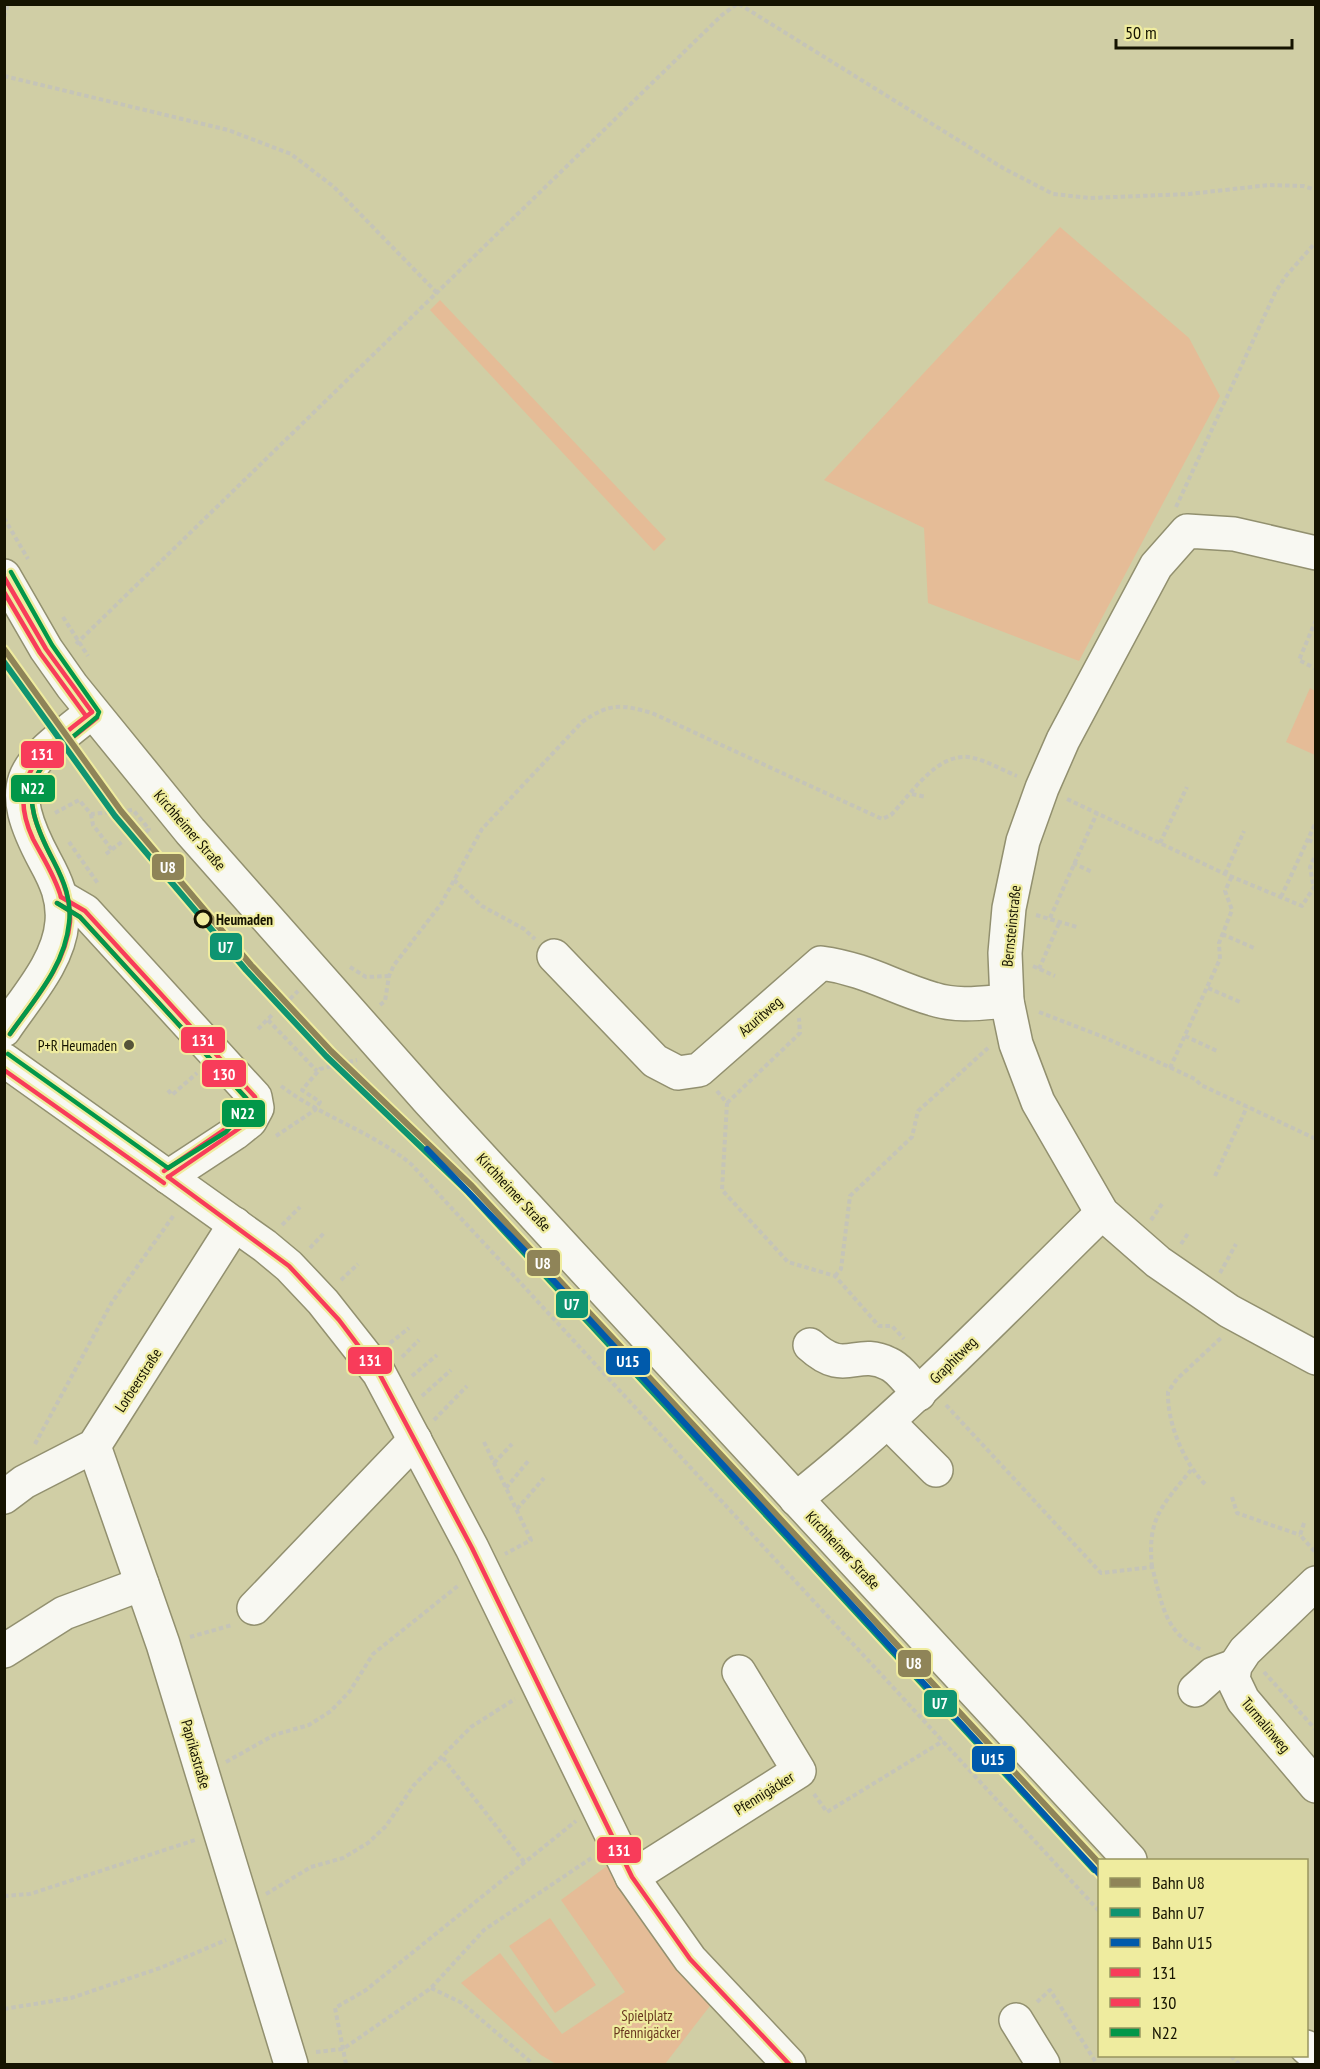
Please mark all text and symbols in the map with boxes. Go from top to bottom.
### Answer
scale bar [1116,12,1292,50]
text: 50 m [1125,21,1157,44]
line badge: 131 [20,740,65,769]
text: 131 [31,744,53,764]
line badge: N22 [10,774,56,803]
text: N22 [21,778,45,798]
street label: Kirchheimer Straße [150,786,230,874]
line badge: U8 [151,853,185,881]
text: U8 [160,857,176,877]
street label: Bernsteinstraße [997,884,1025,968]
marker: Heumaden [194,910,212,928]
place label: Heumaden [216,910,273,929]
line badge: U7 [209,932,243,961]
text: U7 [218,937,234,957]
street label: Azuritweg [734,992,786,1040]
line badge: 131 [180,1026,226,1054]
text: 131 [192,1030,214,1050]
place label: P+R Heumaden [38,1036,117,1055]
marker: P+R Heumaden [122,1038,136,1052]
line badge: 130 [201,1059,247,1088]
text: 130 [213,1064,236,1084]
line badge: N22 [221,1099,266,1128]
text: N22 [231,1103,255,1123]
street label: Kirchheimer Straße [473,1149,555,1235]
line badge: U8 [526,1249,561,1277]
text: U8 [535,1253,551,1273]
line badge: U7 [555,1290,589,1319]
text: U7 [564,1294,580,1314]
street label: Graphitweg [925,1332,981,1388]
street label: Lorbeerstraße [110,1345,166,1415]
line badge: 131 [347,1346,393,1375]
line badge: U15 [605,1347,651,1376]
text: 131 [359,1350,381,1370]
text: U15 [616,1351,640,1371]
street label: Kirchheimer Straße [802,1507,884,1593]
line badge: U8 [897,1649,932,1678]
text: U8 [906,1653,922,1673]
line badge: U7 [923,1689,958,1718]
text: U7 [932,1693,948,1713]
street label: Turmalinweg [1237,1693,1295,1757]
street label: Paprikastraße [177,1717,215,1791]
line badge: U15 [971,1745,1016,1773]
text: U15 [981,1749,1005,1769]
street label: Pfennigäcker [731,1767,798,1819]
line badge: 131 [596,1836,642,1864]
text: 131 [608,1840,630,1860]
legend [1098,1859,1308,2057]
text: Bahn U8 [1152,1871,1205,1894]
text: Bahn U7 [1152,1901,1205,1924]
text: Bahn U15 [1152,1931,1213,1954]
text: 131 [1152,1961,1176,1984]
text: 130 [1152,1991,1176,2014]
park label: Spielplatz Pfennigäcker [614,2006,681,2042]
text: N22 [1152,2021,1178,2044]

